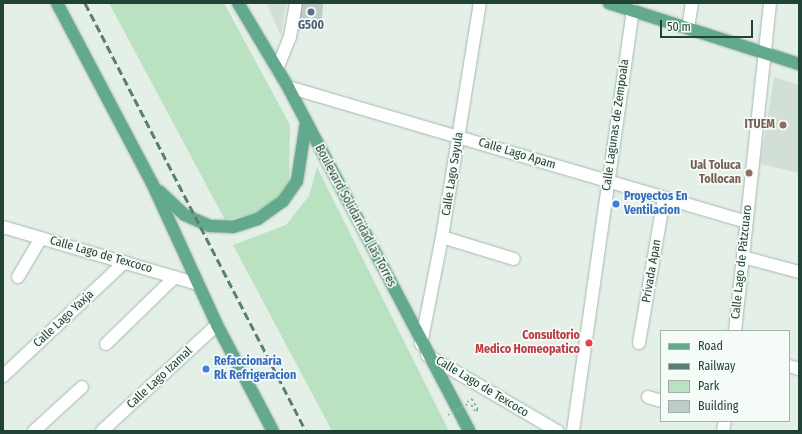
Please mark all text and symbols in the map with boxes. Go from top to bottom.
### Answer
marker: G500 [306,7,316,17]
scale bar [662,12,755,38]
place label: G500 [298,19,324,33]
text: 50 m [667,20,691,34]
street label: Calle Lagunas de Zempoala [600,58,632,192]
place label: ITUEM [745,118,775,132]
marker: ITUEM [778,120,788,130]
street label: Calle Lago Sayula [439,131,467,217]
street label: Calle Lago Apam [477,135,557,173]
street label: Boulevard Solidaridad las Torres [311,142,399,290]
place label: Ual Toluca Tollocan [690,159,741,187]
marker: Ual Toluca Tollocan [744,168,754,178]
place label: Proyectos En Ventilacion [624,190,688,218]
marker: Proyectos En Ventilacion [611,199,621,209]
street label: Calle Lago de Pátzcuaro [729,204,755,320]
street label: Calle Lago de Texcoco [48,233,154,277]
street label: Privada Apan [639,238,665,304]
street label: Calle Lago Yaxja [31,287,97,351]
place label: Consultorio Medico Homeopatico [475,329,580,357]
legend [660,330,790,422]
marker: Consultorio Medico Homeopatico [583,337,595,349]
text: Road [698,339,723,353]
street label: Calle Lago Izamal [124,344,196,412]
street label: Calle Lago de Texcoco [433,354,531,420]
place label: Refaccionaria Rk Refrigeracion [214,355,296,383]
text: Railway [698,359,735,373]
marker: Refaccionaria Rk Refrigeracion [201,364,211,374]
text: Park [698,379,719,393]
text: Building [698,399,738,413]

